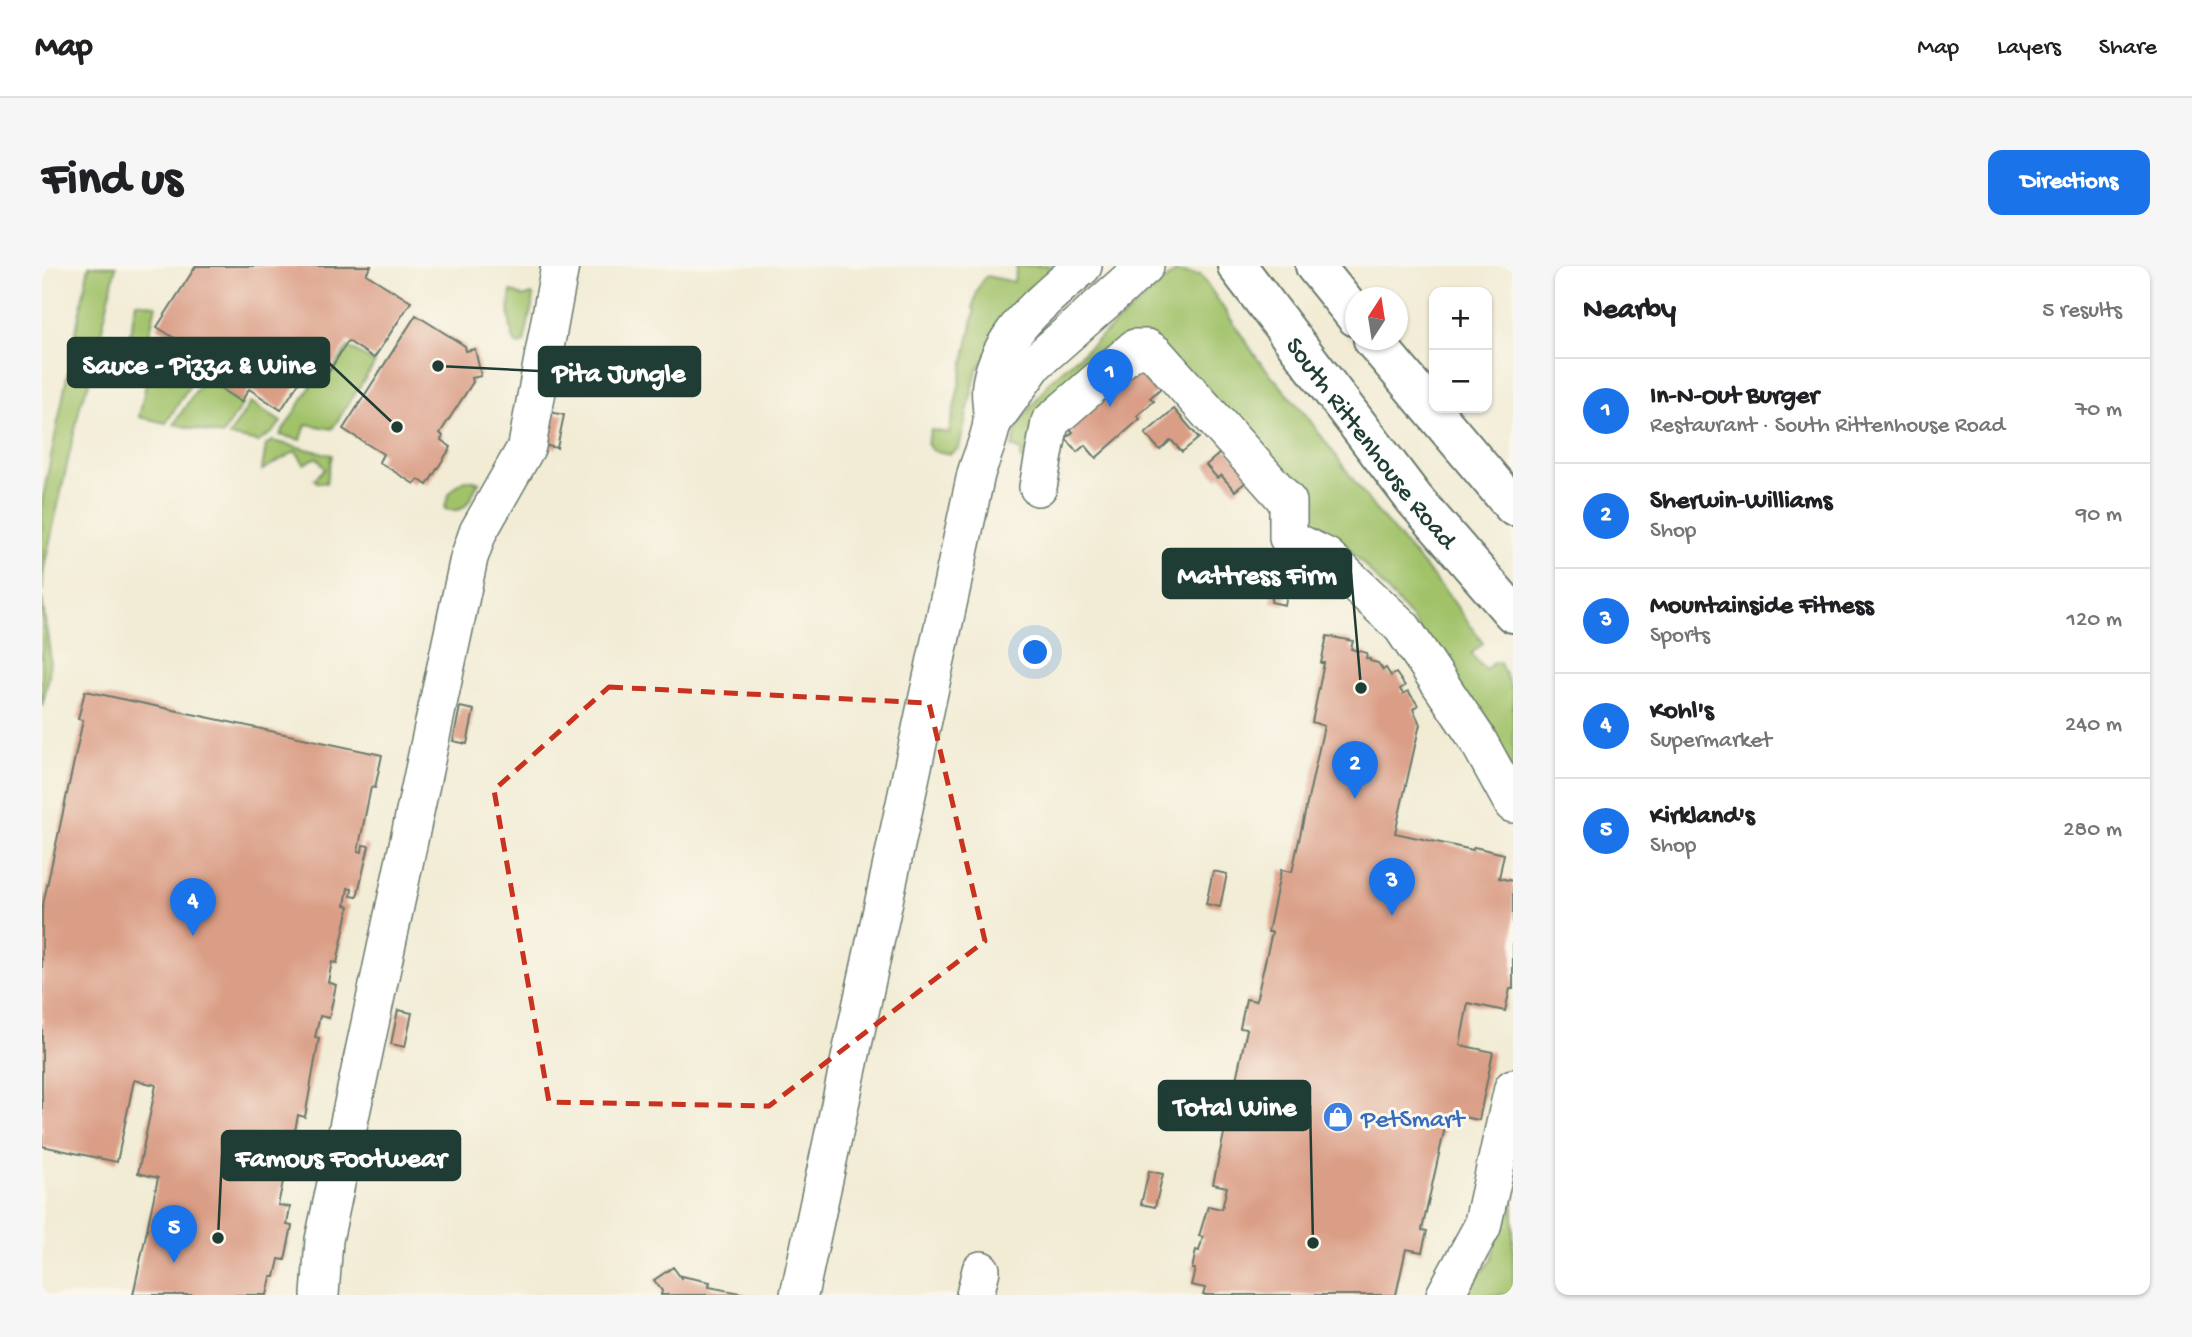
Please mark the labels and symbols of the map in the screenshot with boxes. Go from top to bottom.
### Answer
north arrow [1345,287,1408,350]
street label: South Rittenhouse Road [1277,332,1463,558]
callout: Sauce - Pizza & Wine [68,338,329,387]
callout: Pita Jungle [539,347,700,396]
pin: 1 [1087,349,1133,407]
text: Sauce - Pizza & Wine [82,351,317,384]
text: Pita Jungle [551,359,687,392]
callout: Mattress Firm [1163,549,1351,598]
text: Mattress Firm [1177,561,1337,594]
your location [1018,635,1052,669]
pin: 2 [1332,741,1378,799]
pin: 3 [1369,858,1415,916]
pin: 4 [170,878,216,936]
callout: Total Wine [1159,1081,1310,1130]
text: Total Wine [1172,1093,1298,1126]
shop icon: PetSmart [1321,1100,1355,1134]
place label: PetSmart [1360,1106,1467,1137]
callout: Famous Footwear [222,1131,460,1180]
text: Famous Footwear [235,1144,449,1177]
pin: 5 [151,1205,197,1263]

